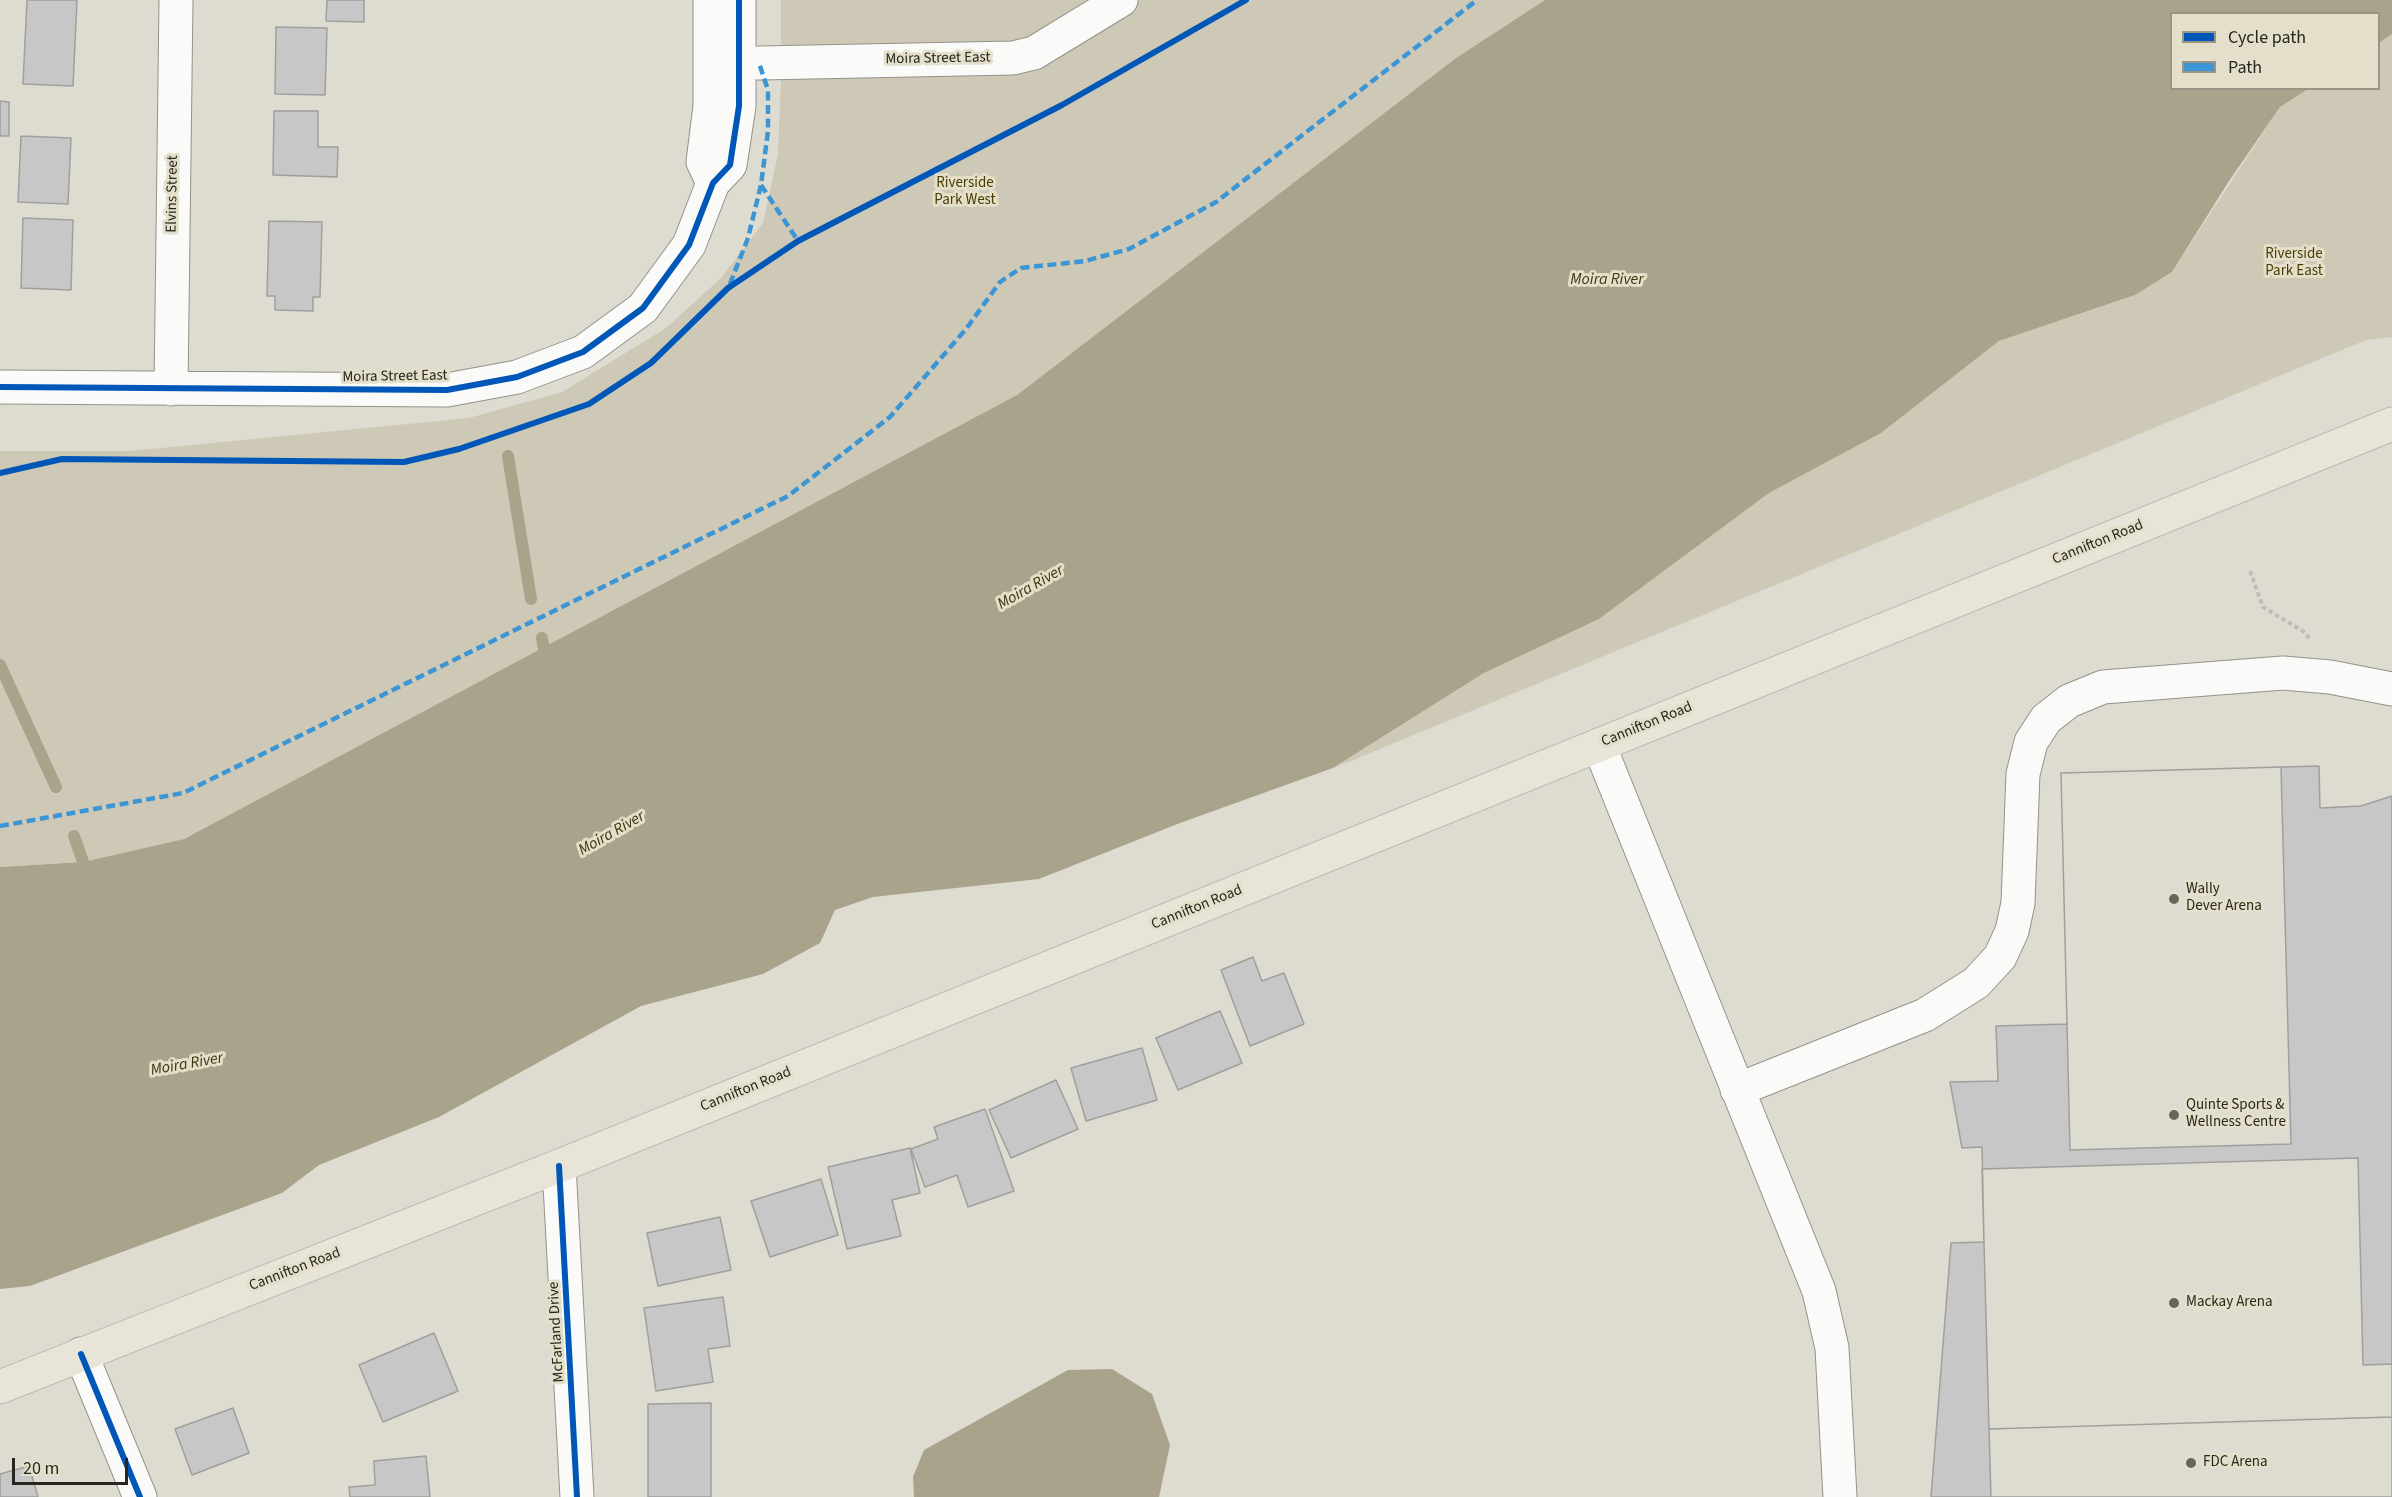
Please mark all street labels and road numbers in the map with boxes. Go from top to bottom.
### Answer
street label: Moira Street East [885,49,991,69]
street label: Elvins Street [163,155,183,233]
street label: Moira Street East [342,367,448,387]
street label: Cannifton Road [2050,517,2146,569]
street label: Cannifton Road [1599,699,1695,751]
street label: Cannifton Road [1149,882,1245,934]
street label: Cannifton Road [698,1064,794,1116]
street label: Cannifton Road [247,1244,343,1296]
street label: McFarland Drive [545,1281,569,1383]

